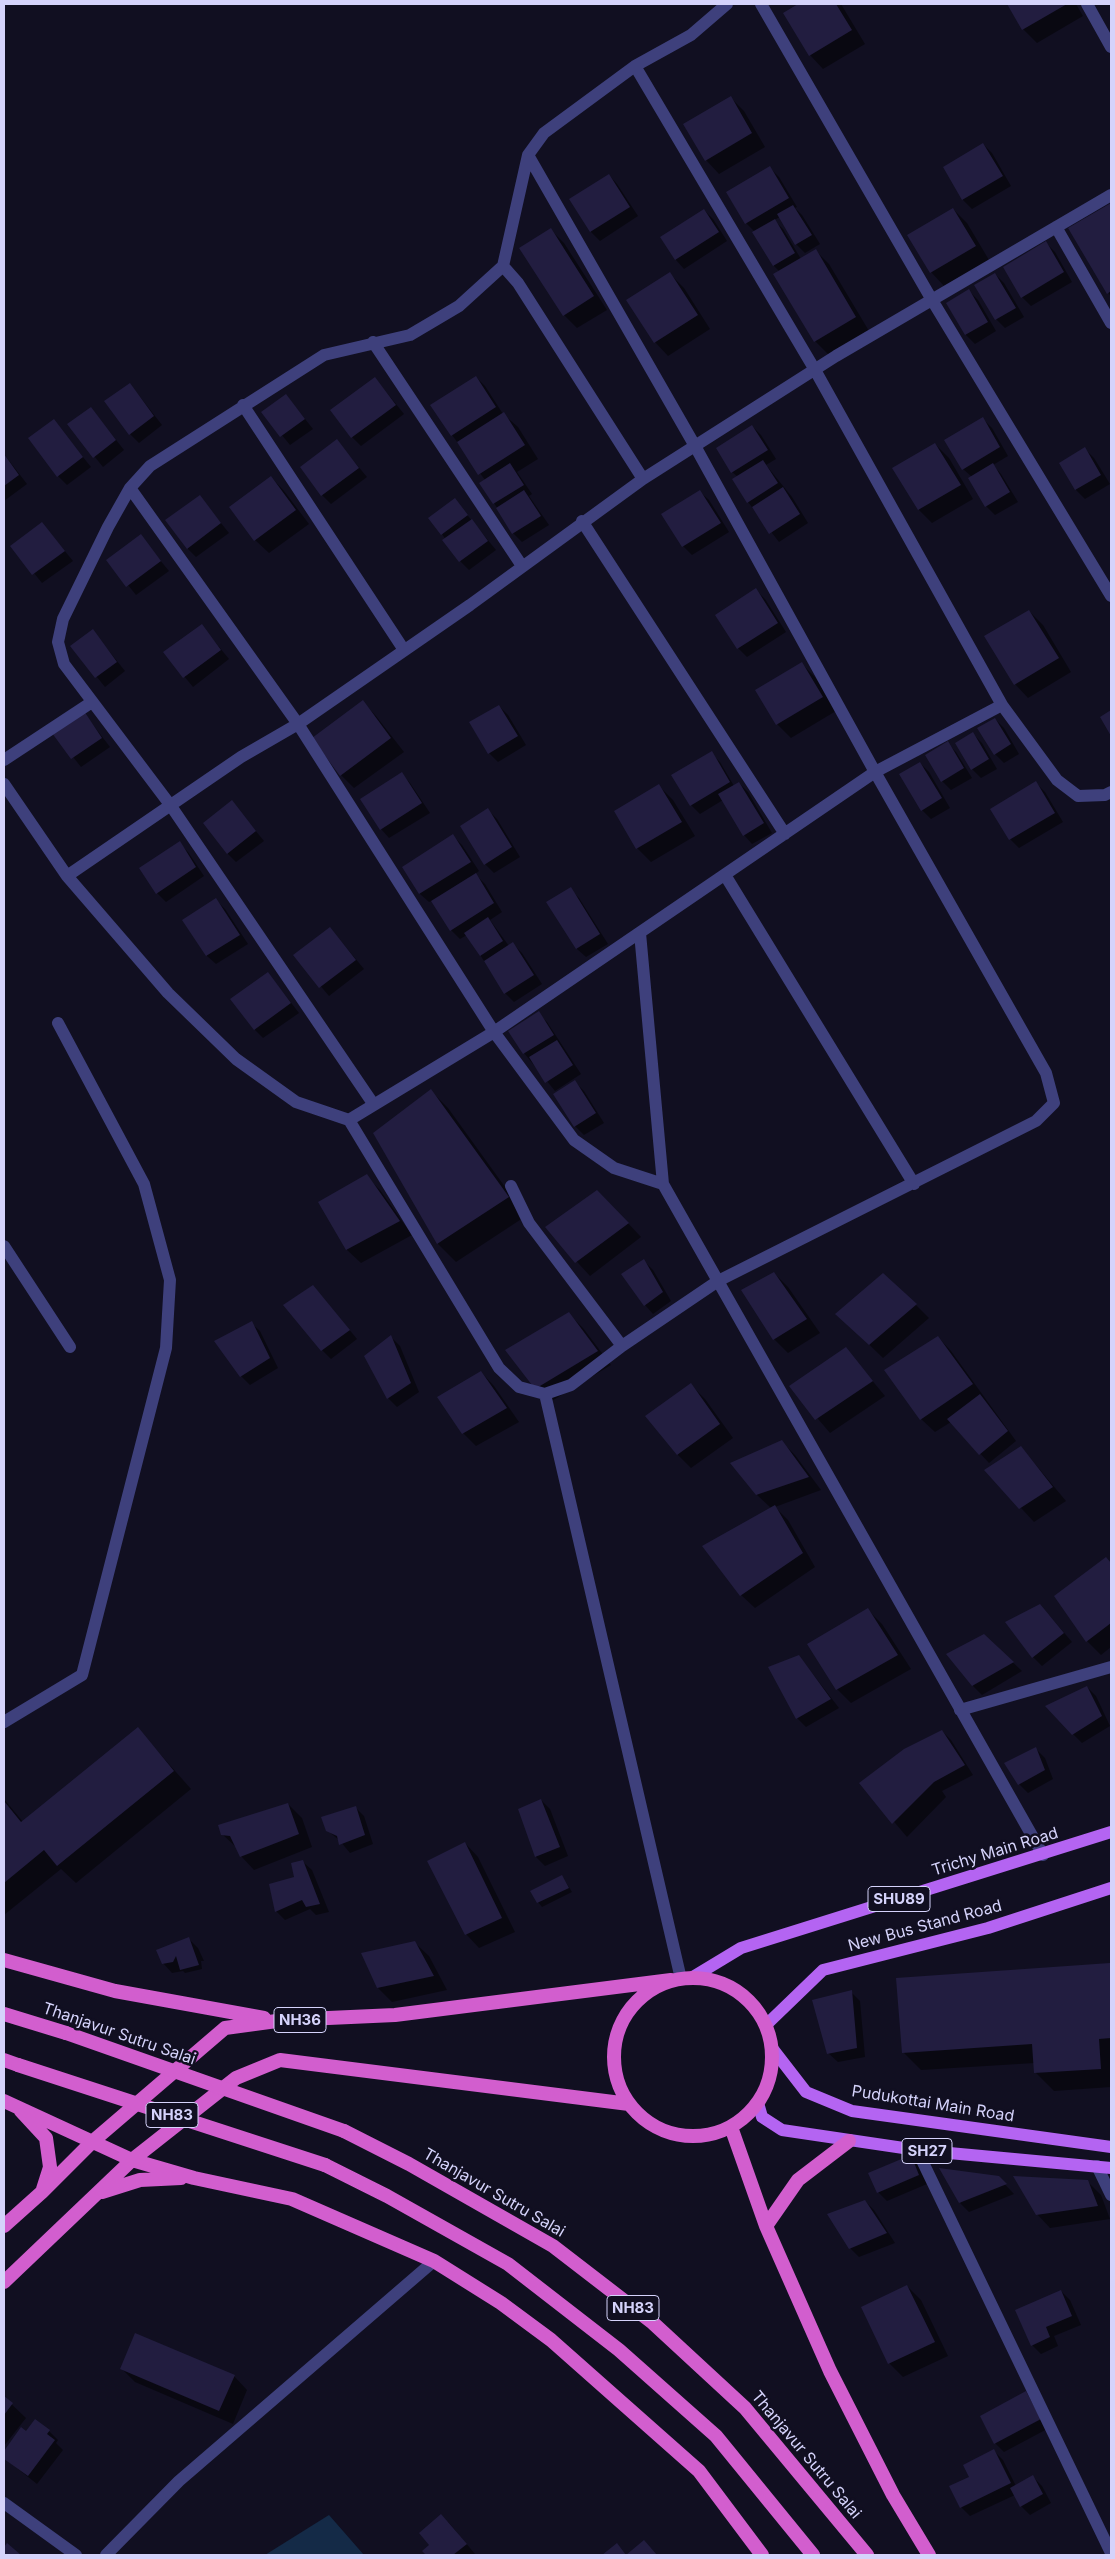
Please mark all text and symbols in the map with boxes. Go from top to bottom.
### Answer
street label: Trichy Main Road [929,1824,1061,1880]
road number: SHU89 [868,1886,930,1912]
street label: New Bus Stand Road [846,1896,1004,1956]
street label: Thanjavur Sutru Salai [40,1999,198,2069]
road number: NH36 [274,2008,326,2032]
street label: Pudukottai Main Road [850,2082,1016,2126]
road number: NH83 [146,2102,198,2128]
road number: SH27 [902,2138,952,2164]
street label: Thanjavur Sutru Salai [420,2144,568,2242]
road number: NH83 [607,2296,659,2320]
street label: Thanjavur Sutru Salai [747,2387,865,2523]

